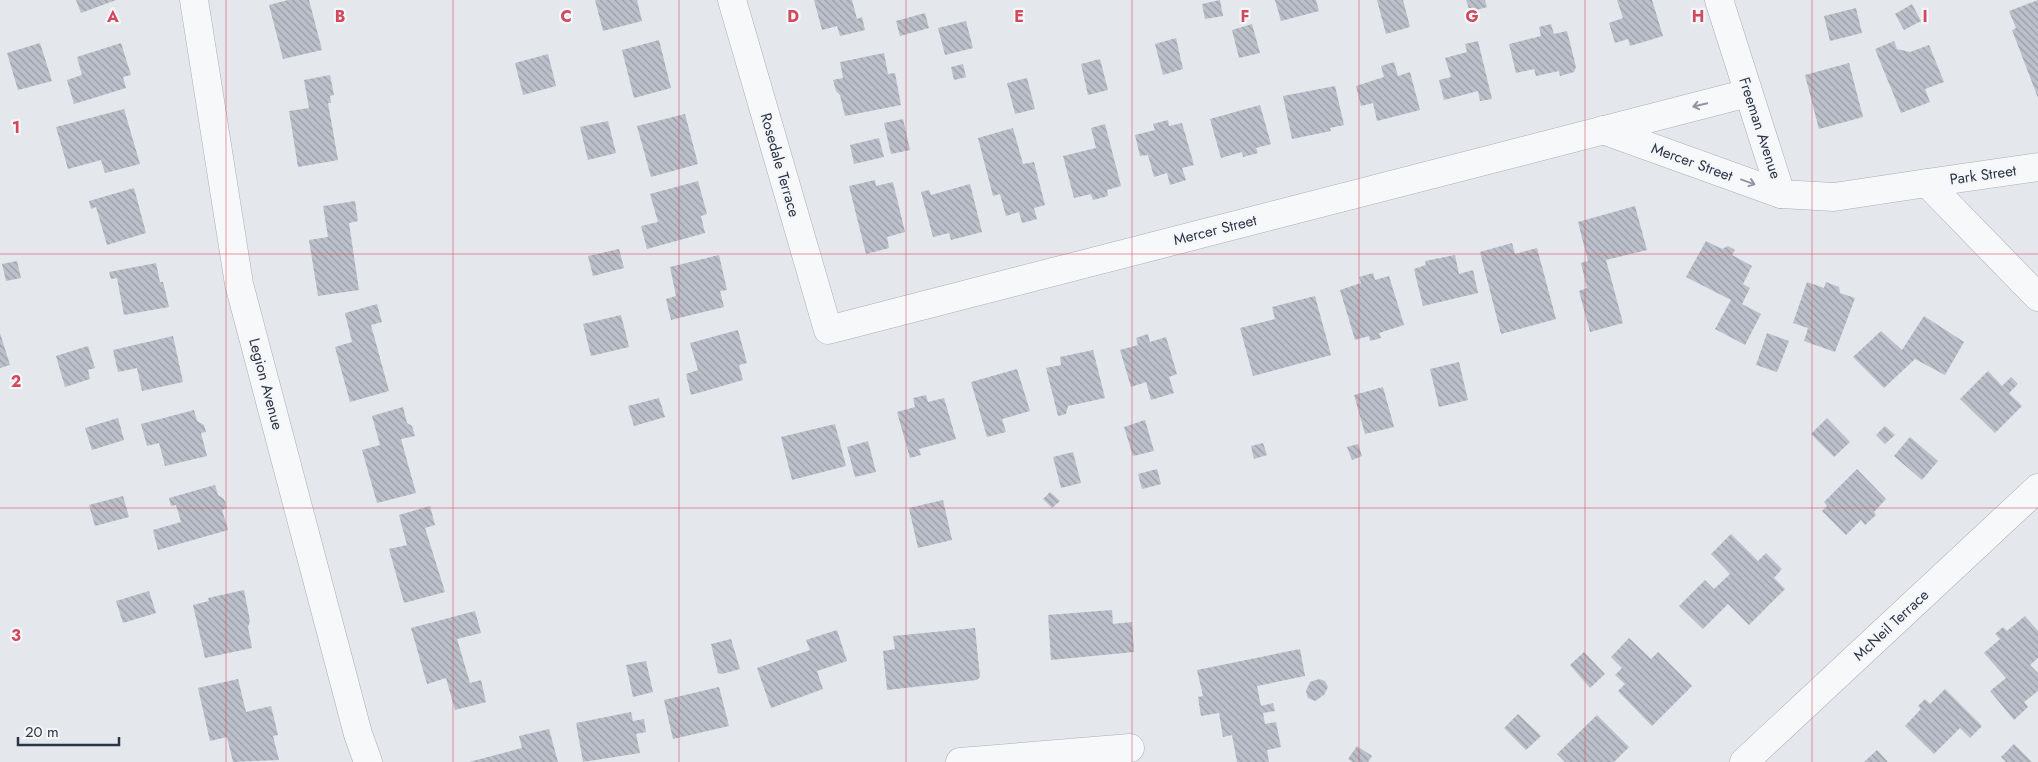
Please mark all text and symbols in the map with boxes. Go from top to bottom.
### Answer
text: A [106,5,119,28]
text: B [335,5,345,28]
text: C [560,5,572,28]
text: D [787,5,799,28]
text: E [1014,5,1024,28]
text: F [1241,5,1249,28]
text: G [1465,5,1479,28]
text: H [1692,5,1704,28]
text: I [1922,5,1928,28]
street label: Freeman Avenue [1733,74,1787,182]
one-way arrow [1693,101,1709,110]
street label: Rosedale Terrace [755,110,805,220]
text: 1 [12,116,20,139]
street label: Mercer Street [1648,137,1736,187]
street label: Park Street [1948,159,2018,191]
one-way arrow [1740,178,1755,187]
street label: Mercer Street [1171,209,1259,251]
street label: Legion Avenue [243,336,289,433]
text: 2 [11,370,21,393]
street label: McNeil Terrace [1848,584,1934,666]
text: 3 [11,624,21,647]
scale bar [18,714,119,746]
text: 20 m [25,721,59,743]

